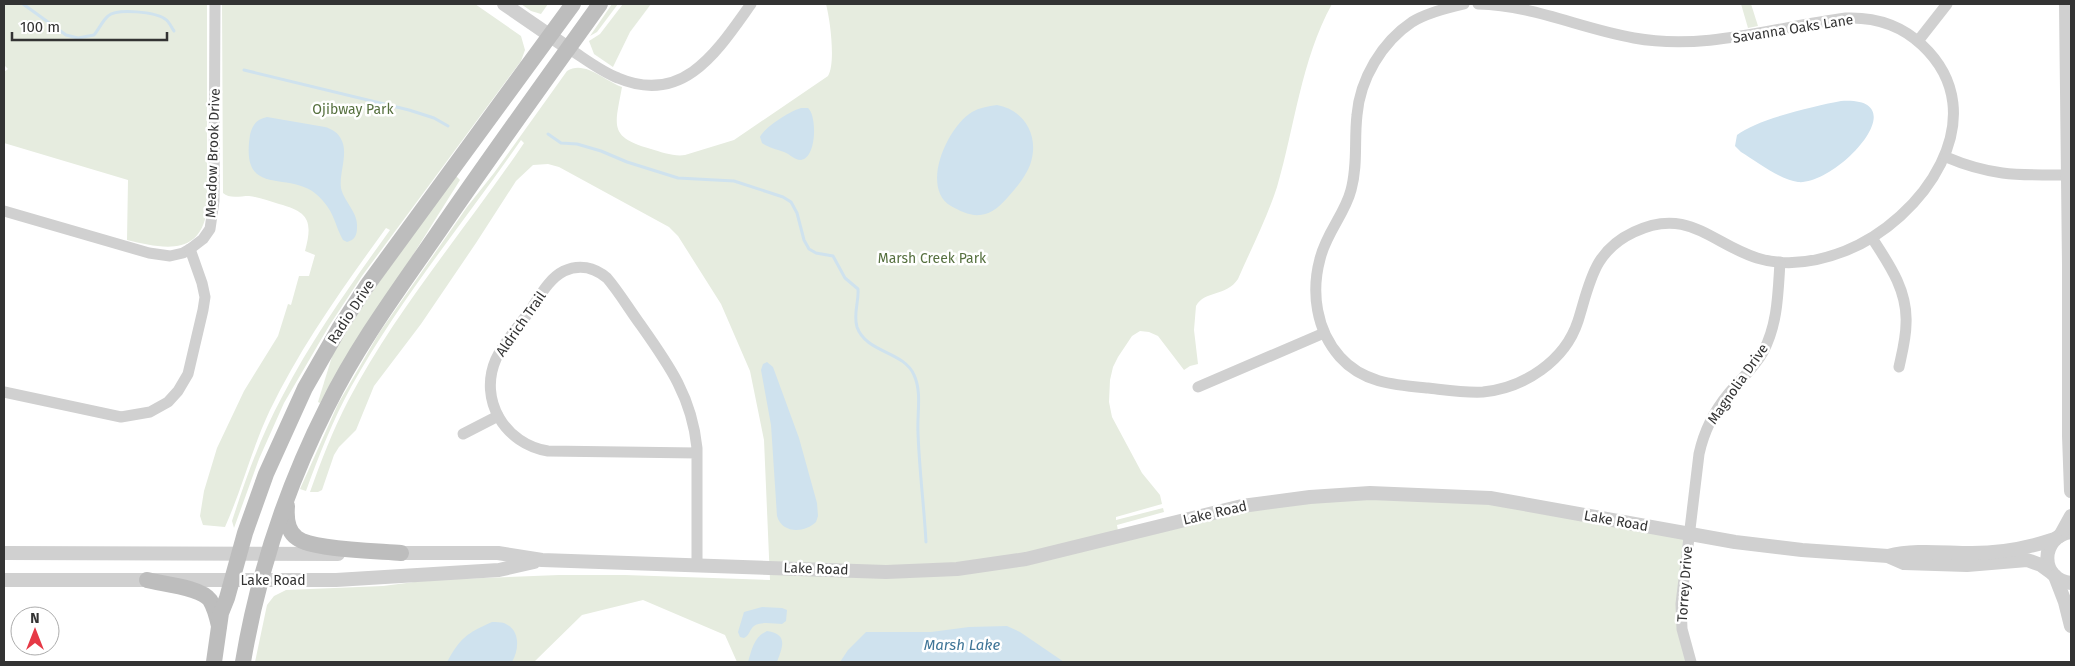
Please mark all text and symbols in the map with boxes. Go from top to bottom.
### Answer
scale bar [12,10,168,42]
street label: Savanna Oaks Lane [1731,11,1855,47]
text: 100 m [20,18,60,36]
street label: Meadow Brook Drive [202,88,224,218]
park label: Ojibway Park [312,101,394,118]
park label: Marsh Creek Park [878,250,987,267]
street label: Radio Drive [324,277,378,347]
street label: Aldrich Trail [492,288,550,360]
street label: Magnolia Drive [1704,341,1772,427]
street label: Lake Road [1181,497,1249,529]
street label: Lake Road [1582,507,1650,535]
street label: Torrey Drive [1674,545,1696,623]
street label: Lake Road [783,559,849,579]
street label: Lake Road [240,572,306,589]
north arrow [10,606,60,656]
text: N [30,610,40,627]
water label: Marsh Lake [924,636,1001,654]

